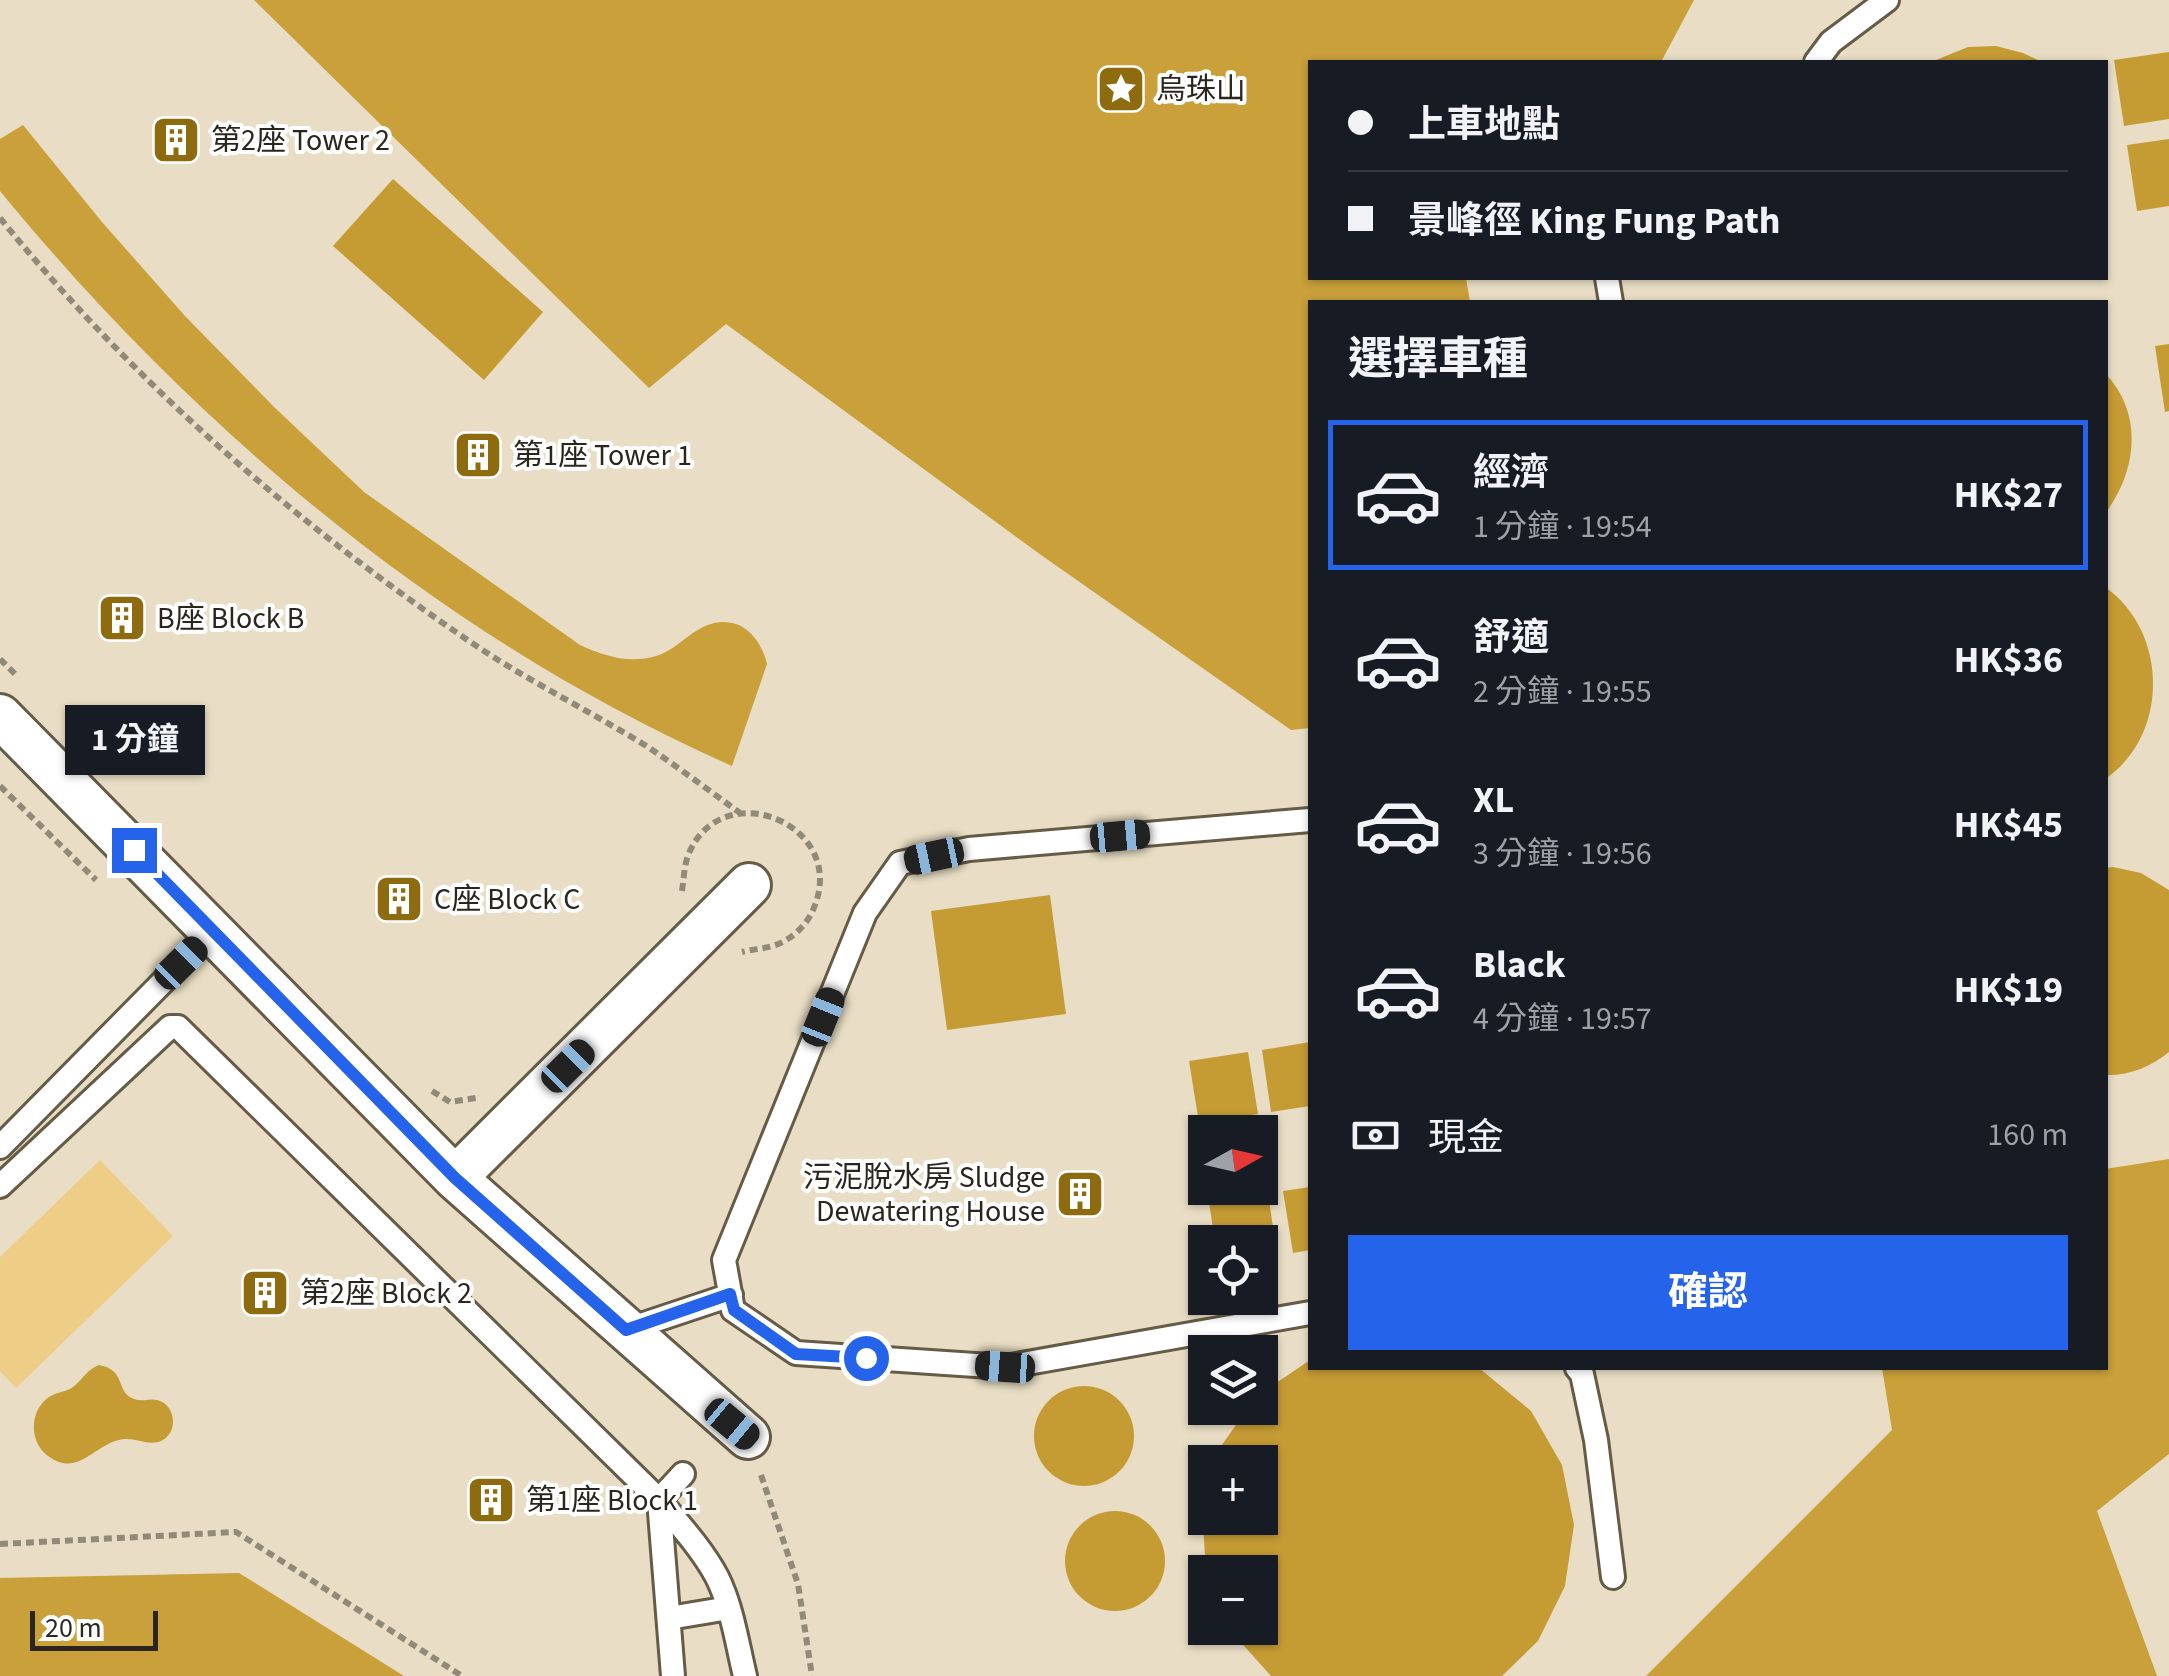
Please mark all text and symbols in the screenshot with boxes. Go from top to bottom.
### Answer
place icon: 烏珠山 [1095,63,1147,115]
place label: 烏珠山 [1156,68,1246,111]
text: 上車地點 [1408,98,1560,152]
building icon: 第2座 Tower 2 [150,114,202,166]
place label: 第2座 Tower 2 [211,119,390,162]
text: 景峰徑 King Fung Path [1408,194,1780,248]
text: 選擇車種 [1348,328,1528,392]
building icon: 第1座 Tower 1 [452,429,504,481]
place label: 第1座 Tower 1 [513,434,692,477]
text: 經濟 [1473,446,1549,500]
icon: car [1353,450,1443,540]
text: HK$27 [1954,468,2063,522]
text: 1 分鐘 · 19:54 [1473,504,1652,550]
building icon: B座 Block B [96,592,148,644]
place label: B座 Block B [157,597,304,640]
text: 舒適 [1473,611,1549,665]
icon: car [1353,615,1443,705]
text: HK$36 [1954,633,2063,687]
text: 2 分鐘 · 19:55 [1473,669,1652,715]
callout: 1 分鐘 [64,705,204,775]
text: 1 分鐘 [91,717,179,763]
text: XL [1473,773,1514,827]
icon: car [1353,780,1443,870]
text: HK$45 [1954,798,2063,852]
car [1089,818,1151,854]
route end [112,828,157,873]
text: 3 分鐘 · 19:56 [1473,831,1652,877]
car [902,835,966,877]
building icon: C座 Block C [373,873,425,925]
place label: C座 Block C [434,878,580,921]
car [149,931,213,995]
text: Black [1473,938,1566,992]
icon: car [1353,945,1443,1035]
text: HK$19 [1954,963,2063,1017]
car [798,984,848,1050]
text: 4 分鐘 · 19:57 [1473,996,1652,1042]
car [536,1034,600,1098]
icon: cash [1348,1108,1403,1163]
text: 現金 [1428,1111,1504,1165]
text: 160 m [1987,1112,2068,1158]
north arrow [1188,1115,1278,1205]
map controls [1188,1115,1278,1645]
place label: 污泥脫水房 Sludge Dewatering House [803,1156,1045,1233]
building icon: 污泥脫水房 Sludge Dewatering House [1054,1168,1106,1220]
button: locate [1188,1225,1278,1315]
button: 確認 [1348,1235,2068,1350]
building icon: 第2座 Block 2 [239,1267,291,1319]
place label: 第2座 Block 2 [300,1272,472,1315]
button: layers [1188,1335,1278,1425]
route start [844,1336,889,1381]
car [974,1350,1036,1384]
car [699,1393,765,1455]
button: + [1188,1445,1278,1535]
building icon: 第1座 Block 1 [465,1474,517,1526]
place label: 第1座 Block 1 [526,1479,698,1522]
button: − [1188,1555,1278,1645]
scale bar [30,1606,158,1650]
text: 20 m [45,1608,102,1648]

